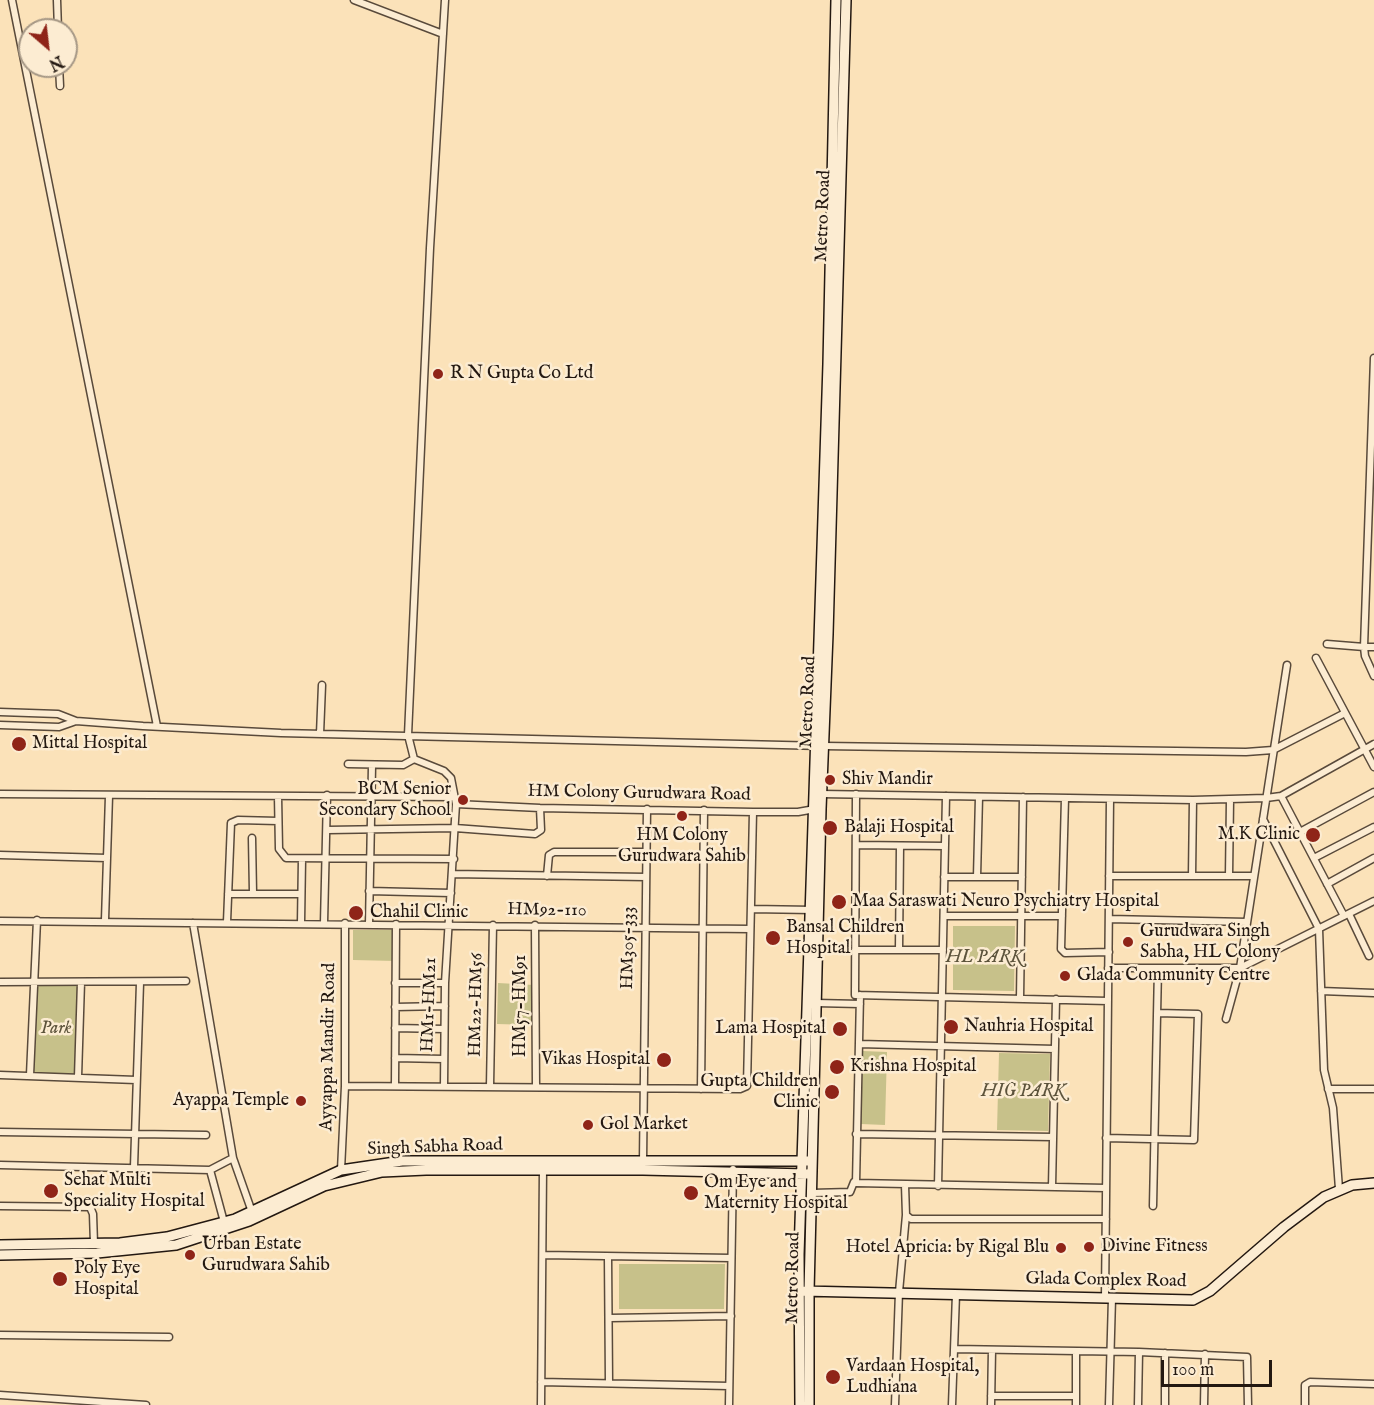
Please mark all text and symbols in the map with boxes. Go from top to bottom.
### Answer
north arrow [18,18,78,78]
text: N [45,50,66,74]
street label: Metro Road [812,170,836,262]
place label: R N Gupta Co Ltd [450,363,593,385]
marker: R N Gupta Co Ltd [431,367,445,381]
street label: Metro Road [797,656,821,748]
place label: Mittal Hospital [32,733,147,755]
marker: Mittal Hospital [10,735,28,753]
place label: Shiv Mandir [842,769,933,791]
marker: Shiv Mandir [823,773,837,787]
place label: BCM Senior Secondary School [319,779,451,822]
street label: HM Colony Gurudwara Road [527,781,751,807]
marker: BCM Senior Secondary School [456,793,470,807]
marker: HM Colony Gurudwara Sahib [675,809,689,823]
place label: Balaji Hospital [844,817,954,839]
marker: Balaji Hospital [821,819,839,837]
place label: M.K Clinic [1218,824,1300,846]
place label: HM Colony Gurudwara Sahib [618,825,746,868]
marker: M.K Clinic [1304,826,1322,844]
place label: Maa Saraswati Neuro Psychiatry Hospital [852,891,1159,913]
marker: Maa Saraswati Neuro Psychiatry Hospital [830,893,848,911]
street label: HM92-110 [507,900,587,922]
place label: Chahil Clinic [370,902,468,924]
marker: Chahil Clinic [347,904,365,922]
street label: HM305-333 [617,906,641,990]
place label: Bansal Children Hospital [786,917,904,960]
place label: Gurudwara Singh Sabha, HL Colony [1140,921,1280,964]
marker: Bansal Children Hospital [764,929,782,947]
marker: Gurudwara Singh Sabha, HL Colony [1121,935,1135,949]
park label: HL PARK [946,947,1022,969]
street label: HM22-HM56 [465,953,489,1057]
street label: HM57-HM91 [510,955,532,1057]
street label: HM1-HM21 [418,957,442,1053]
street label: Ayyappa Mandir Road [317,963,341,1131]
place label: Glada Community Centre [1077,965,1270,987]
marker: Glada Community Centre [1058,969,1072,983]
place label: Nauhria Hospital [964,1016,1093,1038]
park label: Park [40,1018,72,1040]
place label: Lama Hospital [715,1018,826,1040]
marker: Nauhria Hospital [942,1018,960,1036]
marker: Lama Hospital [831,1020,849,1038]
place label: Vikas Hospital [541,1049,650,1071]
marker: Vikas Hospital [655,1051,673,1069]
place label: Krishna Hospital [850,1056,976,1078]
marker: Krishna Hospital [828,1058,846,1076]
place label: Gupta Children Clinic [701,1071,818,1114]
park label: HIG PARK [981,1081,1065,1103]
marker: Gupta Children Clinic [823,1083,841,1101]
place label: Ayappa Temple [173,1090,289,1112]
marker: Ayappa Temple [294,1094,308,1108]
place label: Gol Market [600,1114,688,1136]
marker: Gol Market [581,1118,595,1132]
street label: Singh Sabha Road [367,1135,503,1161]
place label: Sehat Multi Speciality Hospital [64,1170,205,1212]
place label: Om Eye and Maternity Hospital [704,1172,848,1214]
marker: Sehat Multi Speciality Hospital [42,1182,60,1200]
marker: Om Eye and Maternity Hospital [682,1184,700,1202]
street label: Metro Road [782,1232,806,1324]
place label: Urban Estate Gurudwara Sahib [202,1234,330,1276]
place label: Divine Fitness [1101,1236,1208,1258]
place label: Hotel Apricia: by Rigal Blu [845,1237,1049,1259]
marker: Divine Fitness [1082,1240,1096,1254]
marker: Hotel Apricia: by Rigal Blu [1054,1241,1068,1255]
marker: Urban Estate Gurudwara Sahib [183,1248,197,1262]
place label: Poly Eye Hospital [74,1258,140,1300]
street label: Glada Complex Road [1025,1269,1187,1293]
marker: Poly Eye Hospital [51,1270,69,1288]
scale bar [1164,1348,1275,1386]
place label: Vardaan Hospital, Ludhiana [846,1356,979,1398]
text: 100 m [1172,1359,1214,1382]
marker: Vardaan Hospital, Ludhiana [824,1368,842,1386]

